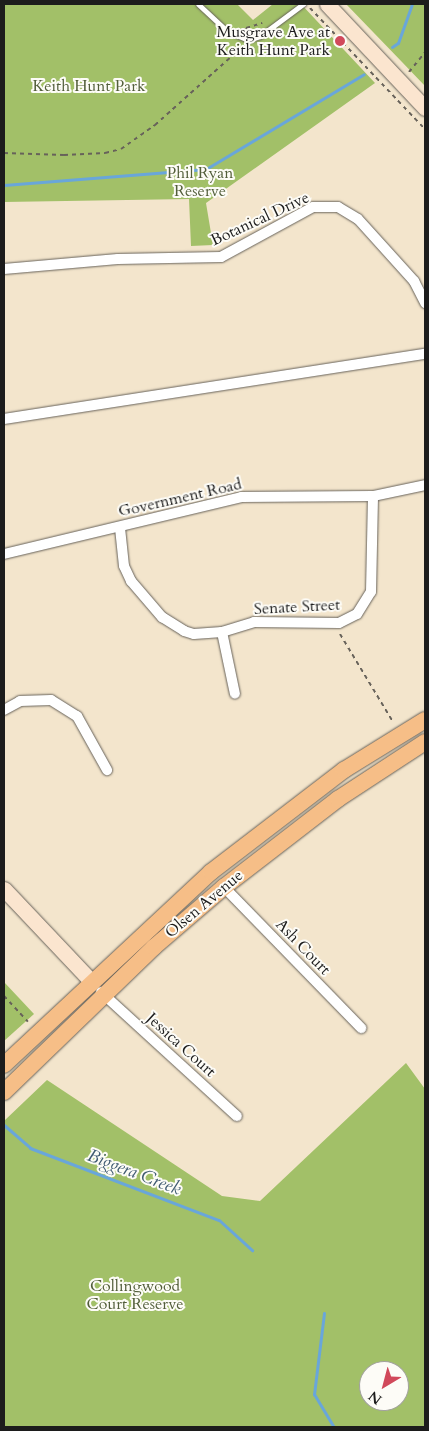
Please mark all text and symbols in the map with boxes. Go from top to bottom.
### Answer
place label: Musgrave Ave at Keith Hunt Park [216,22,330,60]
marker: Musgrave Ave at Keith Hunt Park [334,35,346,47]
park label: Keith Hunt Park [32,76,146,96]
park label: Phil Ryan Reserve [167,163,233,201]
street label: Botanical Drive [208,188,312,250]
street label: Government Road [116,474,244,522]
street label: Senate Street [253,595,341,619]
street label: Olsen Avenue [161,866,247,942]
street label: Ash Court [272,915,334,979]
street label: Jessica Court [142,1009,220,1081]
water label: Biggera Creek [84,1145,184,1201]
park label: Collingwood Court Reserve [86,1276,184,1314]
north arrow [359,1361,409,1411]
text: N [365,1386,386,1409]

